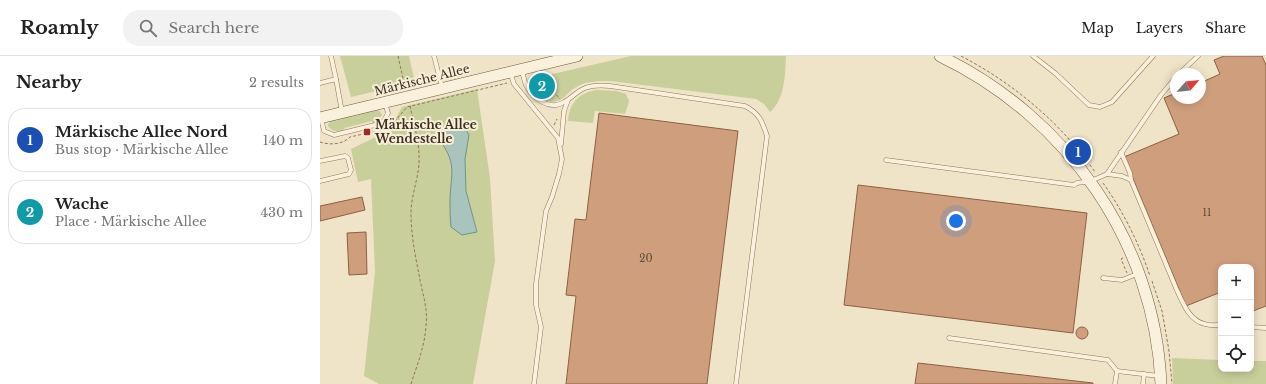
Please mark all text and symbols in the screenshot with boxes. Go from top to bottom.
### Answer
search box [123,10,403,46]
text: Roamly [20,16,99,39]
icon: search [137,17,159,39]
text: Search here [169,18,259,37]
text: Map [1081,19,1114,37]
text: Layers [1136,19,1183,37]
text: Share [1205,19,1246,37]
street label: Märkische Allee [373,60,471,99]
north arrow [1170,68,1206,104]
pin: 2 [529,71,555,101]
text: Nearby [16,72,82,93]
text: 2 results [249,74,304,91]
place label: Märkische Allee Wendestelle [374,117,477,146]
text: Märkische Allee Nord [55,122,228,141]
marker: Märkische Allee Wendestelle [362,127,372,137]
text: 1 [27,132,33,149]
text: 140 m [263,132,303,149]
pin: 1 [1065,137,1091,167]
text: Bus stop · Märkische Allee [55,141,228,158]
text: Wache [55,194,109,213]
text: 2 [26,204,34,221]
text: 430 m [260,204,303,221]
house number: 11 [1203,206,1211,219]
your location [946,211,966,231]
text: Place · Märkische Allee [55,213,207,230]
house number: 20 [639,252,653,265]
map controls [1218,264,1254,372]
button: + [1218,264,1254,300]
button: − [1218,300,1254,336]
button: locate [1218,336,1254,372]

